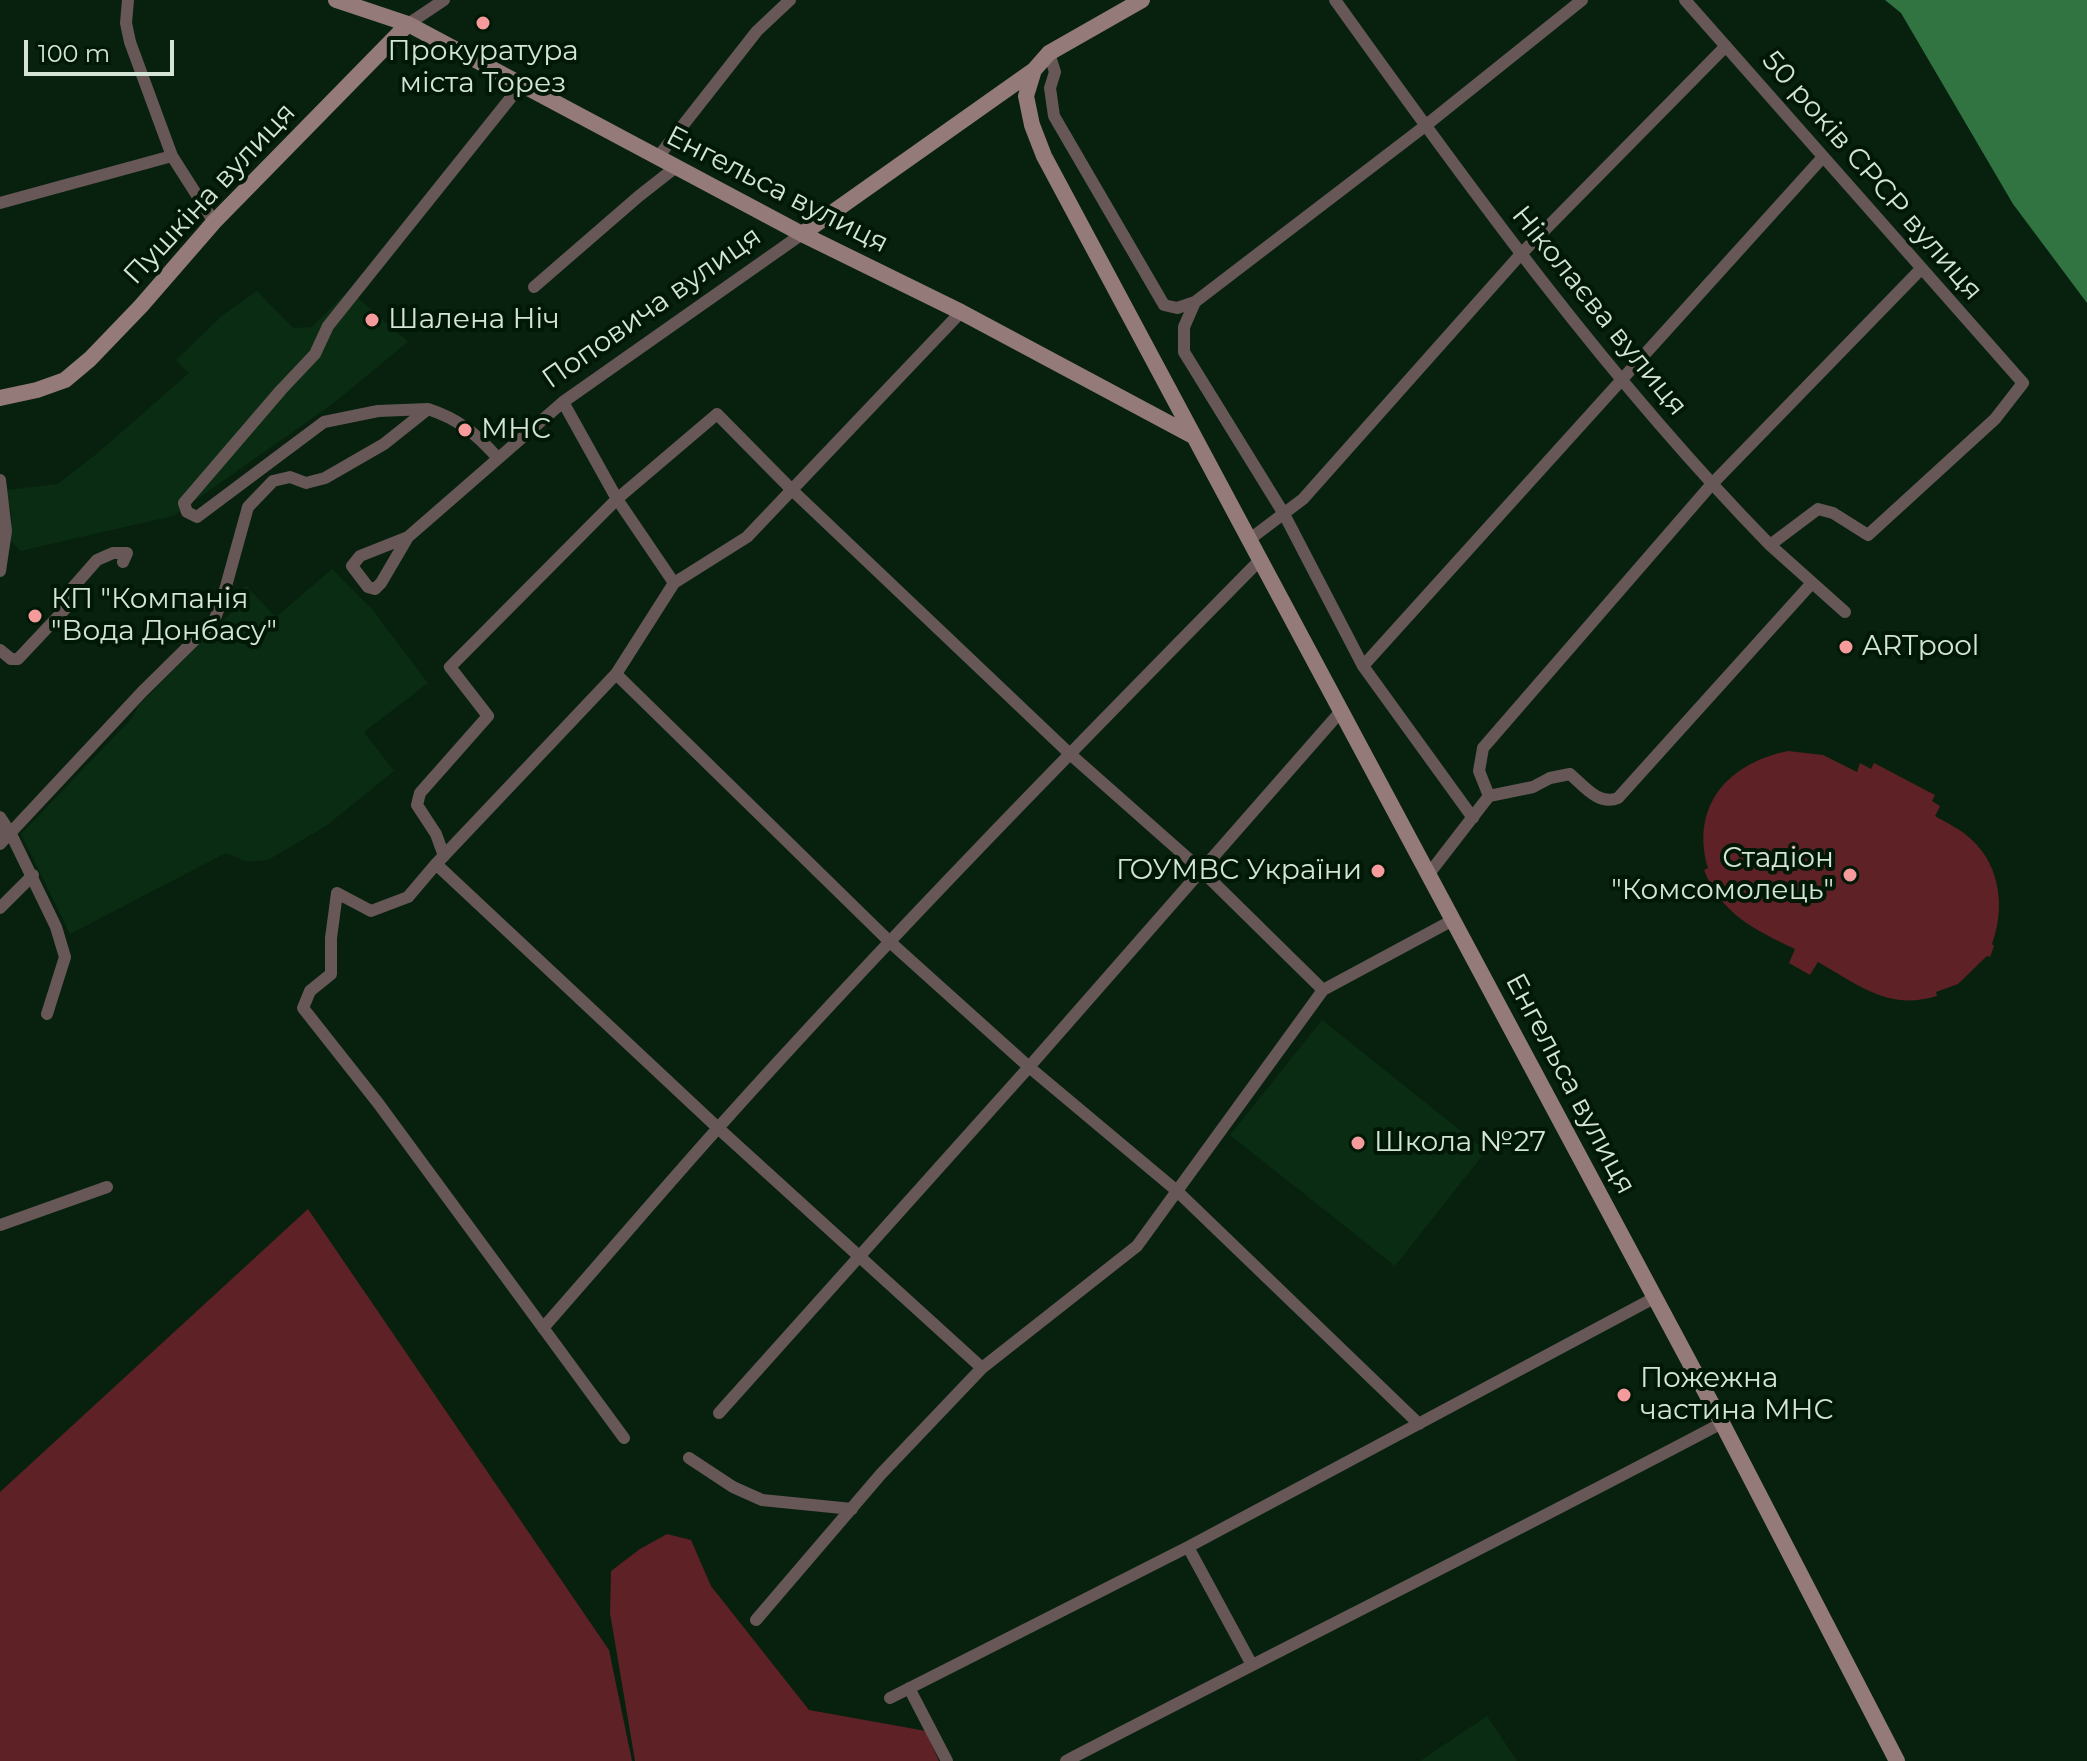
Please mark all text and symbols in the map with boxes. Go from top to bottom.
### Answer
marker: Прокуратура міста Торез [474,14,492,32]
scale bar [28,24,178,74]
place label: Прокуратура міста Торез [387,35,579,101]
text: 100 m [38,39,110,68]
street label: 50 років СРСР вулиця [1755,45,1989,307]
street label: Пушкіна вулиця [117,96,303,292]
street label: Енгельса вулиця [660,119,894,261]
street label: Ніколаєва вулиця [1504,199,1694,423]
street label: Поповича вулиця [536,220,768,396]
place label: Шалена Нiч [388,303,560,337]
marker: Шалена Нiч [363,311,381,329]
place label: МНС [481,413,551,447]
marker: МНС [456,421,474,439]
place label: КП "Компанія "Вода Донбасу" [51,583,277,649]
marker: КП "Компанія "Вода Донбасу" [26,607,44,625]
place label: ARTpool [1862,630,1979,664]
marker: ARTpool [1837,638,1855,656]
place label: Стадіон "Комсомолець" [1611,842,1834,908]
place label: ГОУМВС України [1116,854,1362,888]
marker: ГОУМВС України [1369,862,1387,880]
marker: Стадіон "Комсомолець" [1841,866,1859,884]
street label: Енгельса вулиця [1498,968,1642,1200]
place label: Школа №27 [1374,1126,1546,1160]
marker: Школа №27 [1349,1134,1367,1152]
place label: Пожежна частина МНС [1640,1362,1834,1428]
marker: Пожежна частина МНС [1615,1386,1633,1404]

